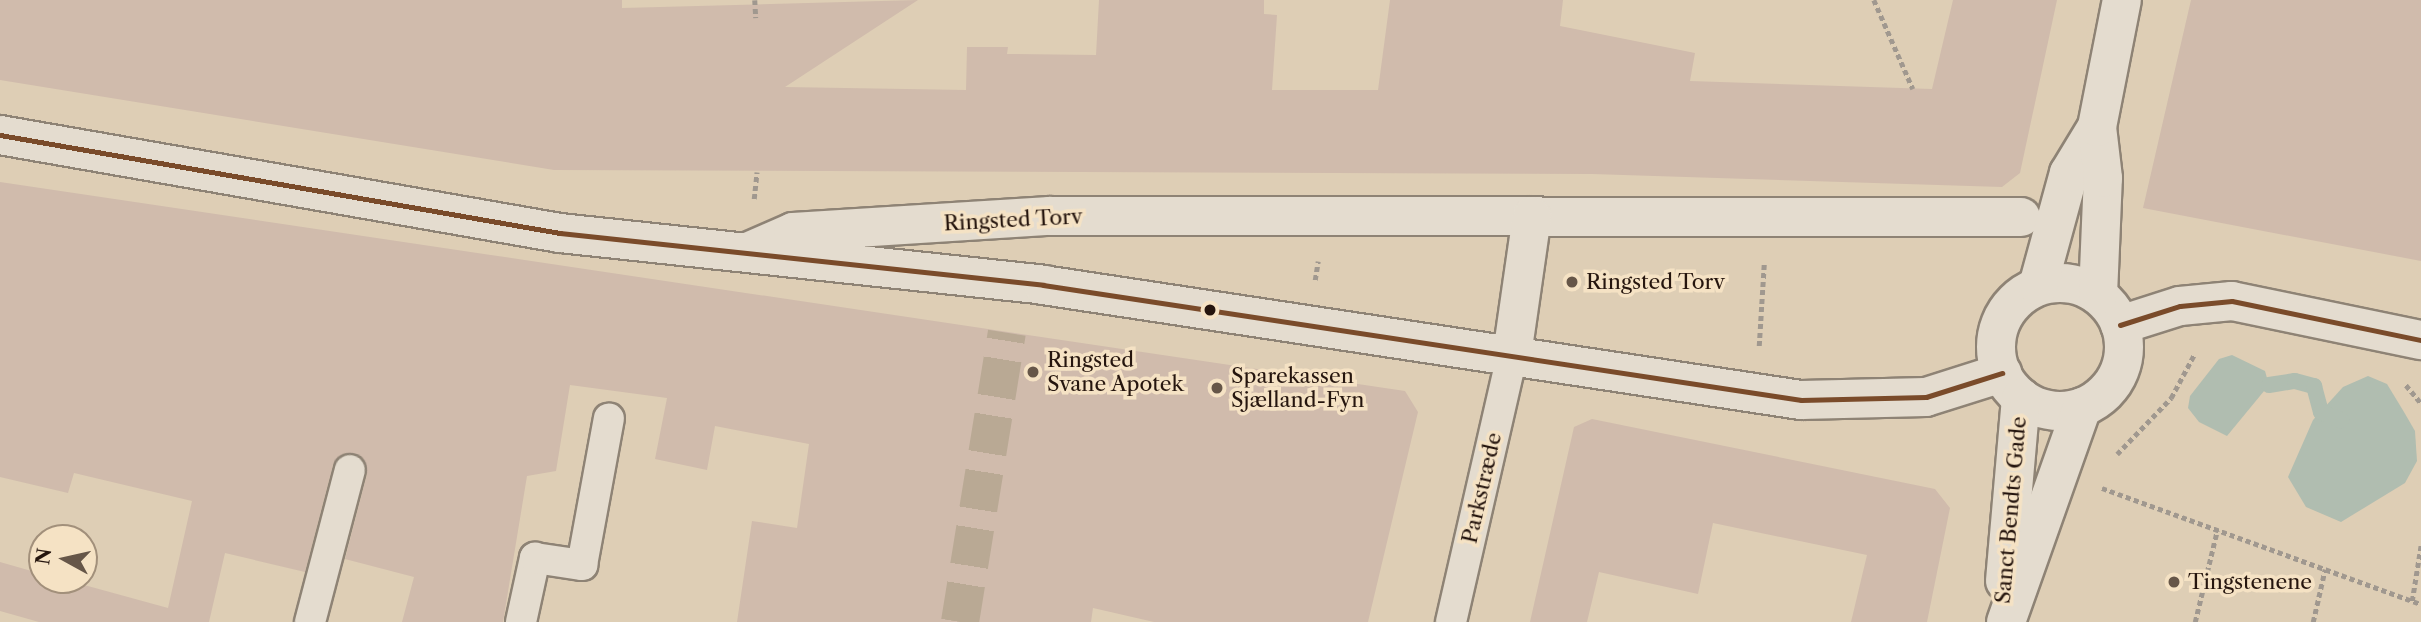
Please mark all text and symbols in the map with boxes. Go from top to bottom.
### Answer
street label: Ringsted Torv [943,204,1083,236]
place label: Ringsted Torv [1586,269,1725,295]
marker: Ringsted Torv [1564,274,1580,290]
unlabelled marker [1203,303,1217,317]
place label: Ringsted Svane Apotek [1047,347,1184,397]
place label: Sparekassen Sjælland-Fyn [1231,363,1364,413]
marker: Ringsted Svane Apotek [1025,364,1041,380]
marker: Sparekassen Sjælland-Fyn [1209,380,1225,396]
street label: Sanct Bendts Gade [1990,415,2032,605]
street label: Parkstræde [1457,430,1507,546]
north arrow [28,524,98,594]
text: N [31,547,56,566]
place label: Tingstenene [2188,569,2312,595]
marker: Tingstenene [2166,574,2182,590]

